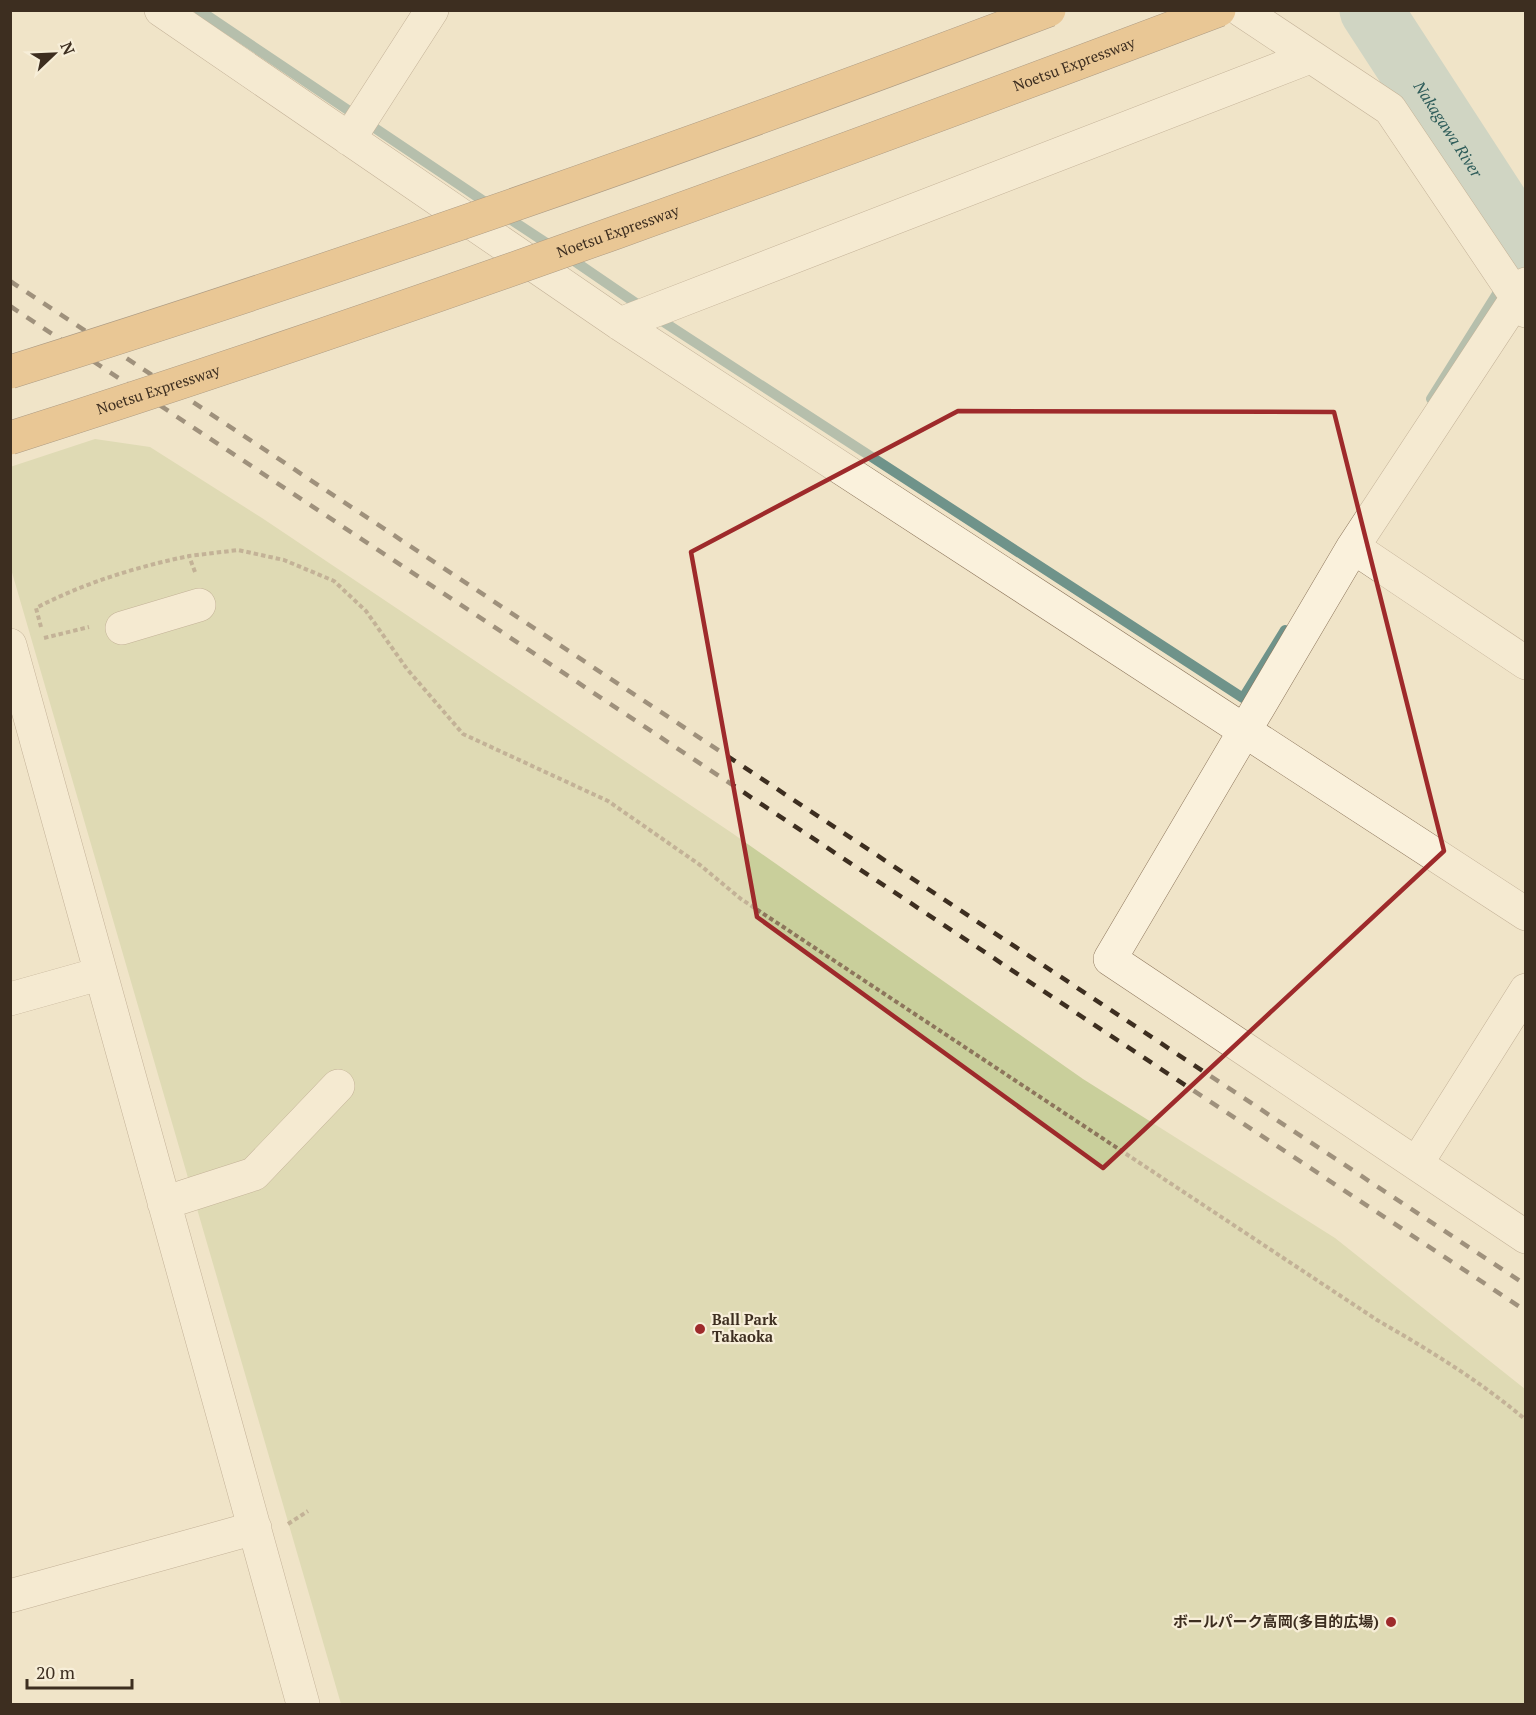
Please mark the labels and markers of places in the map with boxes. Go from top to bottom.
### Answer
place label: Ball Park Takaoka [712,1309,777,1346]
marker: Ball Park Takaoka [693,1322,707,1336]
place label: ボールパーク高岡(多目的広場) [1173,1611,1379,1631]
marker: ボールパーク高岡(多目的広場) [1384,1615,1398,1629]

